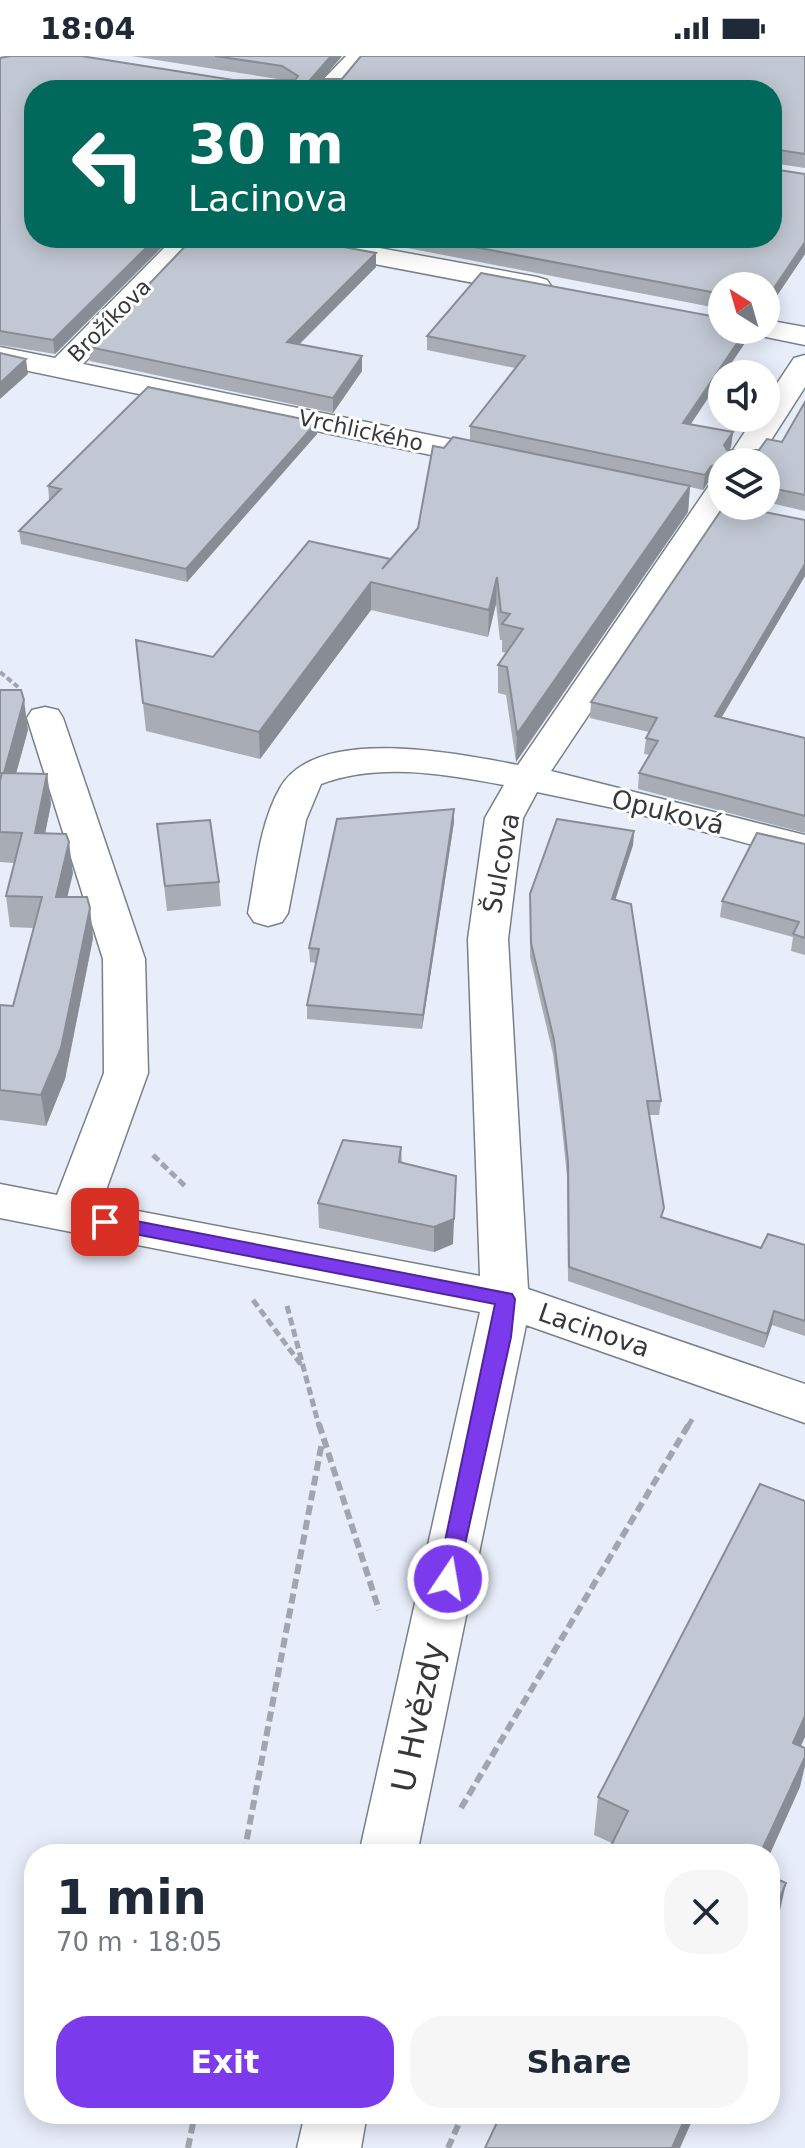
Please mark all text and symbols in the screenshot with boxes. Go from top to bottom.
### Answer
text: 18:04 [40,11,136,46]
text: 30 m [188,111,344,176]
icon: left [56,112,160,216]
text: Lacinova [188,178,348,219]
north arrow [708,272,780,344]
map controls [708,272,780,520]
street label: Brožíkova [63,274,156,367]
button: sound [708,360,780,432]
street label: Vrchlického [296,405,426,456]
button: layers [708,448,780,520]
street label: Opuková [609,784,727,840]
street label: Šulcova [476,810,525,916]
pin [71,1188,139,1256]
icon: arrive [83,1200,127,1244]
street label: Lacinova [534,1297,654,1363]
position arrow [406,1537,490,1621]
street label: U Hvězdy [384,1639,452,1795]
text: 1 min [56,1869,207,1925]
button: close [664,1870,748,1954]
text: 70 m · 18:05 [56,1927,222,1957]
button: Exit [56,2016,394,2108]
button: Share [410,2016,748,2108]

